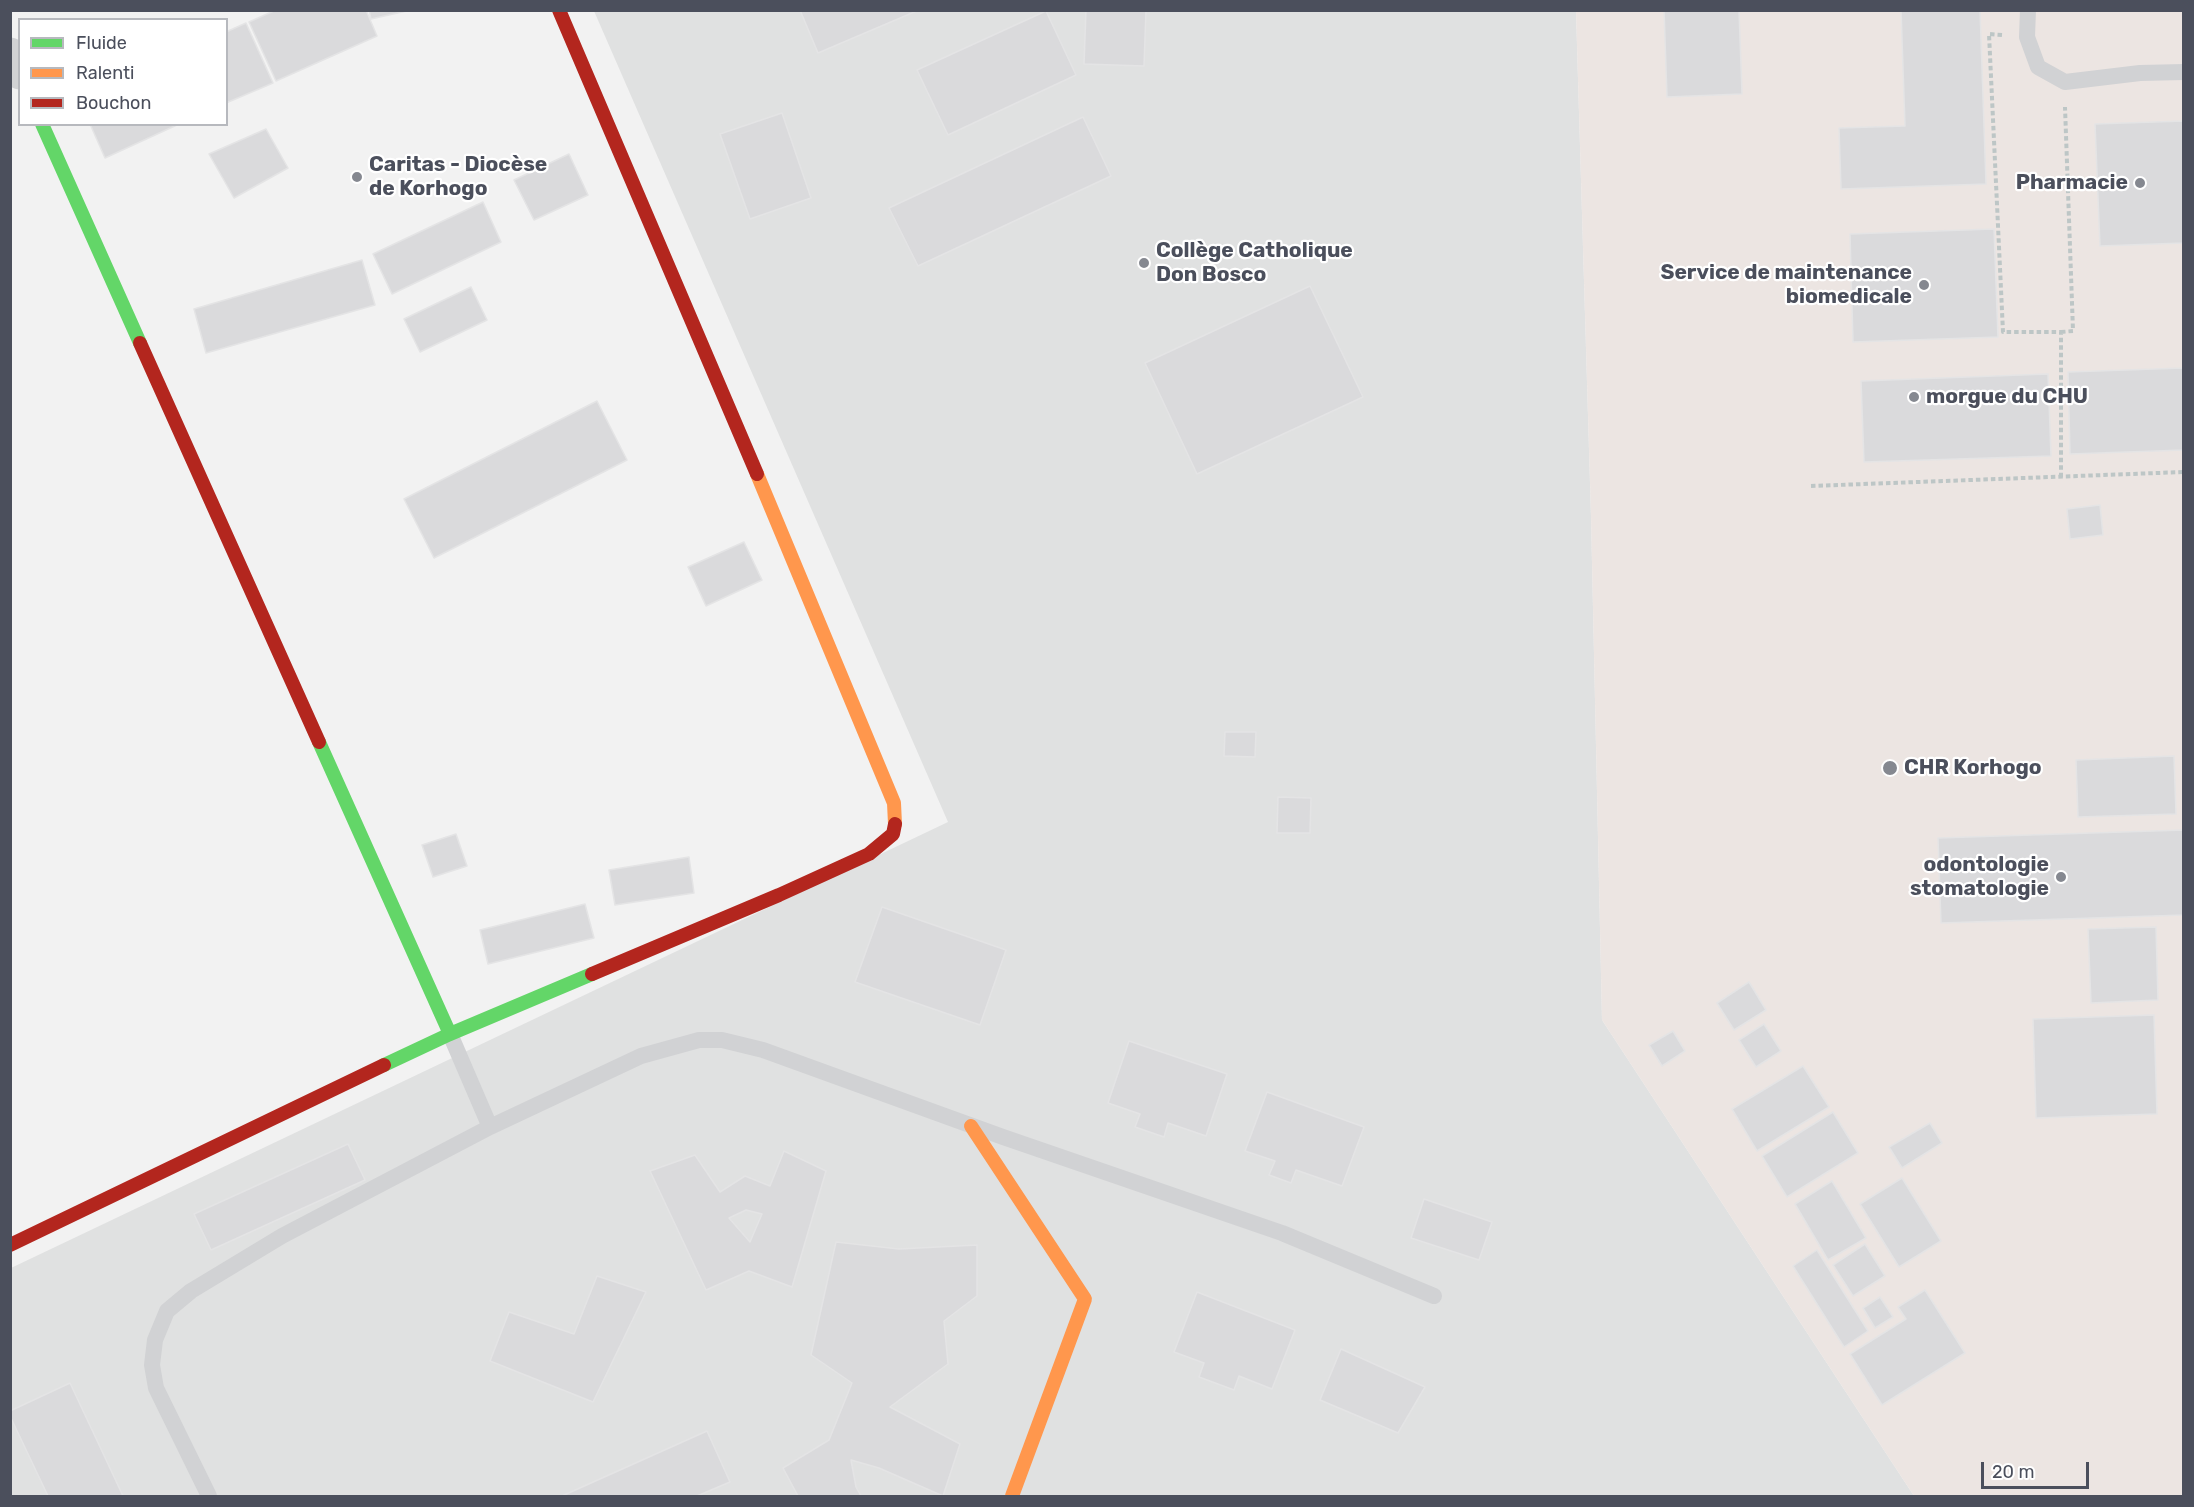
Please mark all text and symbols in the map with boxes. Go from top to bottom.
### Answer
legend [18,18,228,126]
text: Fluide [76,32,127,54]
text: Ralenti [76,62,134,84]
text: Bouchon [76,92,151,114]
place label: Caritas - Diocèse de Korhogo [369,152,547,202]
marker: Caritas - Diocèse de Korhogo [350,170,364,184]
place label: Pharmacie [2016,170,2128,196]
marker: Pharmacie [2133,176,2147,190]
place label: Collège Catholique Don Bosco [1156,238,1353,288]
marker: Collège Catholique Don Bosco [1137,256,1151,270]
place label: Service de maintenance biomedicale [1660,260,1912,310]
marker: Service de maintenance biomedicale [1917,278,1931,292]
place label: morgue du CHU [1926,384,2088,410]
marker: morgue du CHU [1907,390,1921,404]
place label: CHR Korhogo [1904,755,2042,781]
marker: CHR Korhogo [1881,759,1899,777]
place label: odontologie stomatologie [1910,852,2049,902]
marker: odontologie stomatologie [2054,870,2068,884]
scale bar [1984,1450,2092,1488]
text: 20 m [1992,1461,2034,1483]

